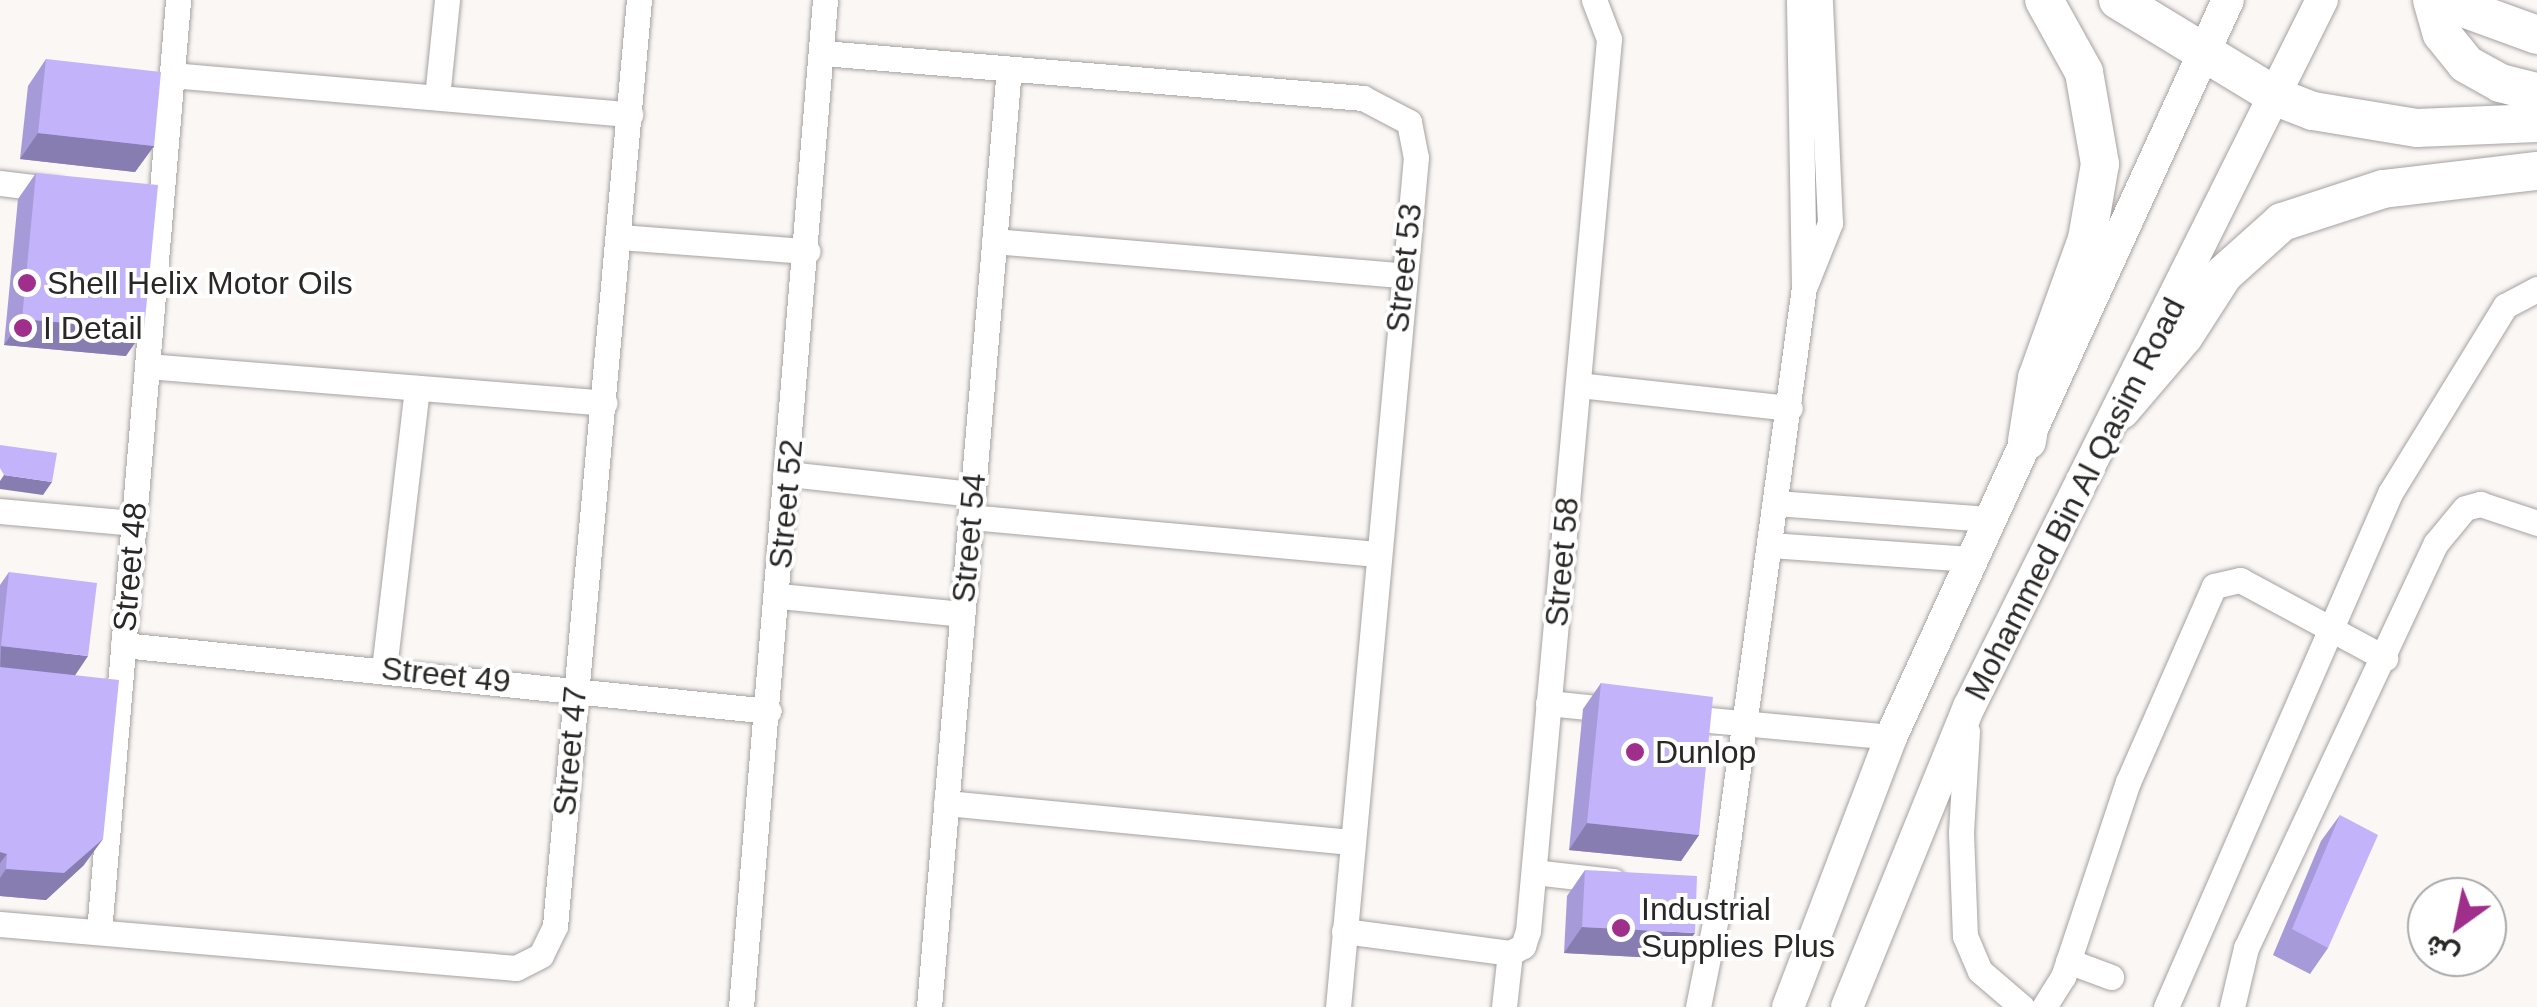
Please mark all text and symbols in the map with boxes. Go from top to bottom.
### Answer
street label: Street 53 [1378,201,1430,335]
place label: Shell Helix Motor Oils [47,264,353,302]
marker: Shell Helix Motor Oils [16,272,38,294]
street label: Mohammed Bin Al Qasim Road [1956,291,2194,707]
place label: I Detail [43,309,143,347]
marker: I Detail [12,317,34,339]
street label: Street 52 [761,438,811,570]
street label: Street 54 [944,472,994,604]
street label: Street 58 [1537,496,1587,628]
street label: Street 48 [105,501,155,633]
street label: Street 49 [379,649,513,701]
street label: Street 47 [545,685,595,817]
place label: Dunlop [1655,733,1756,771]
marker: Dunlop [1624,741,1646,763]
north arrow [2407,877,2507,977]
place label: Industrial Supplies Plus [1641,891,1835,966]
marker: Industrial Supplies Plus [1610,917,1632,939]
text: ش [2419,929,2464,973]

